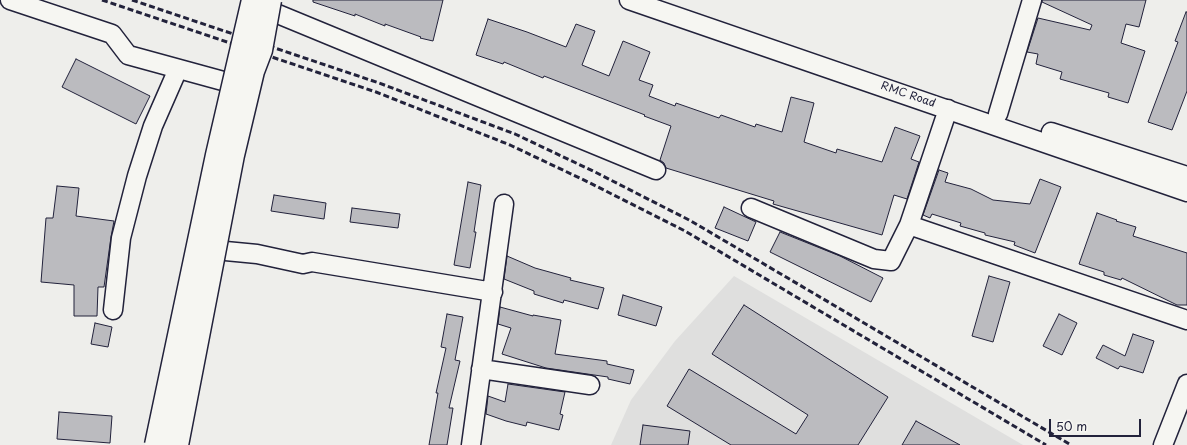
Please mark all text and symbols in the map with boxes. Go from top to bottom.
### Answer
street label: RMC Road [879,79,937,111]
scale bar [1051,411,1143,437]
text: 50 m [1056,417,1087,435]

